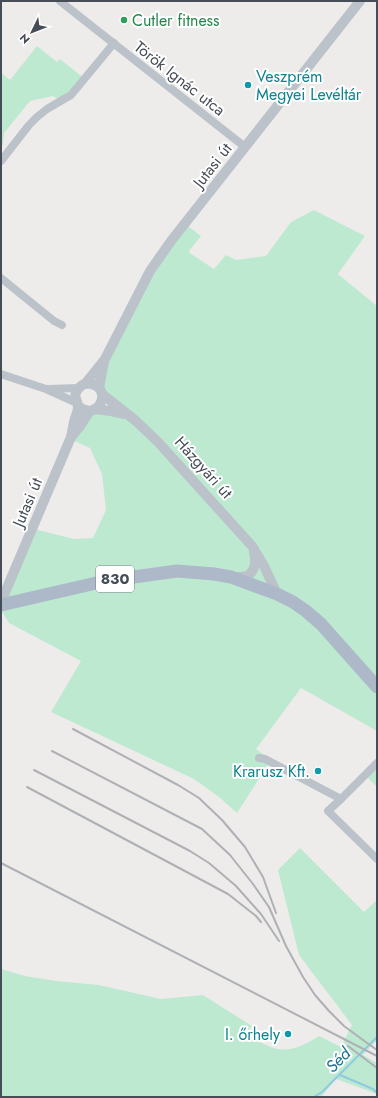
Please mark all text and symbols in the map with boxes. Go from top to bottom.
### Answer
place label: Cutler fitness [132,9,220,32]
north arrow [12,12,52,52]
marker: Cutler fitness [119,15,129,25]
text: N [16,30,34,47]
street label: Török Ignác utca [129,36,230,121]
place label: Veszprém Megyei Levéltár [256,65,362,106]
marker: Veszprém Megyei Levéltár [243,80,253,90]
street label: Jutasi út [186,138,237,194]
street label: Házgyári út [169,431,238,504]
street label: Jutasi út [6,474,48,532]
road number: 830 [96,566,134,592]
place label: Krarusz Kft. [233,760,310,783]
marker: Krarusz Kft. [313,766,323,776]
place label: I. őrhely [225,1023,281,1046]
marker: I. őrhely [283,1029,293,1039]
water label: Séd [320,1041,357,1078]

